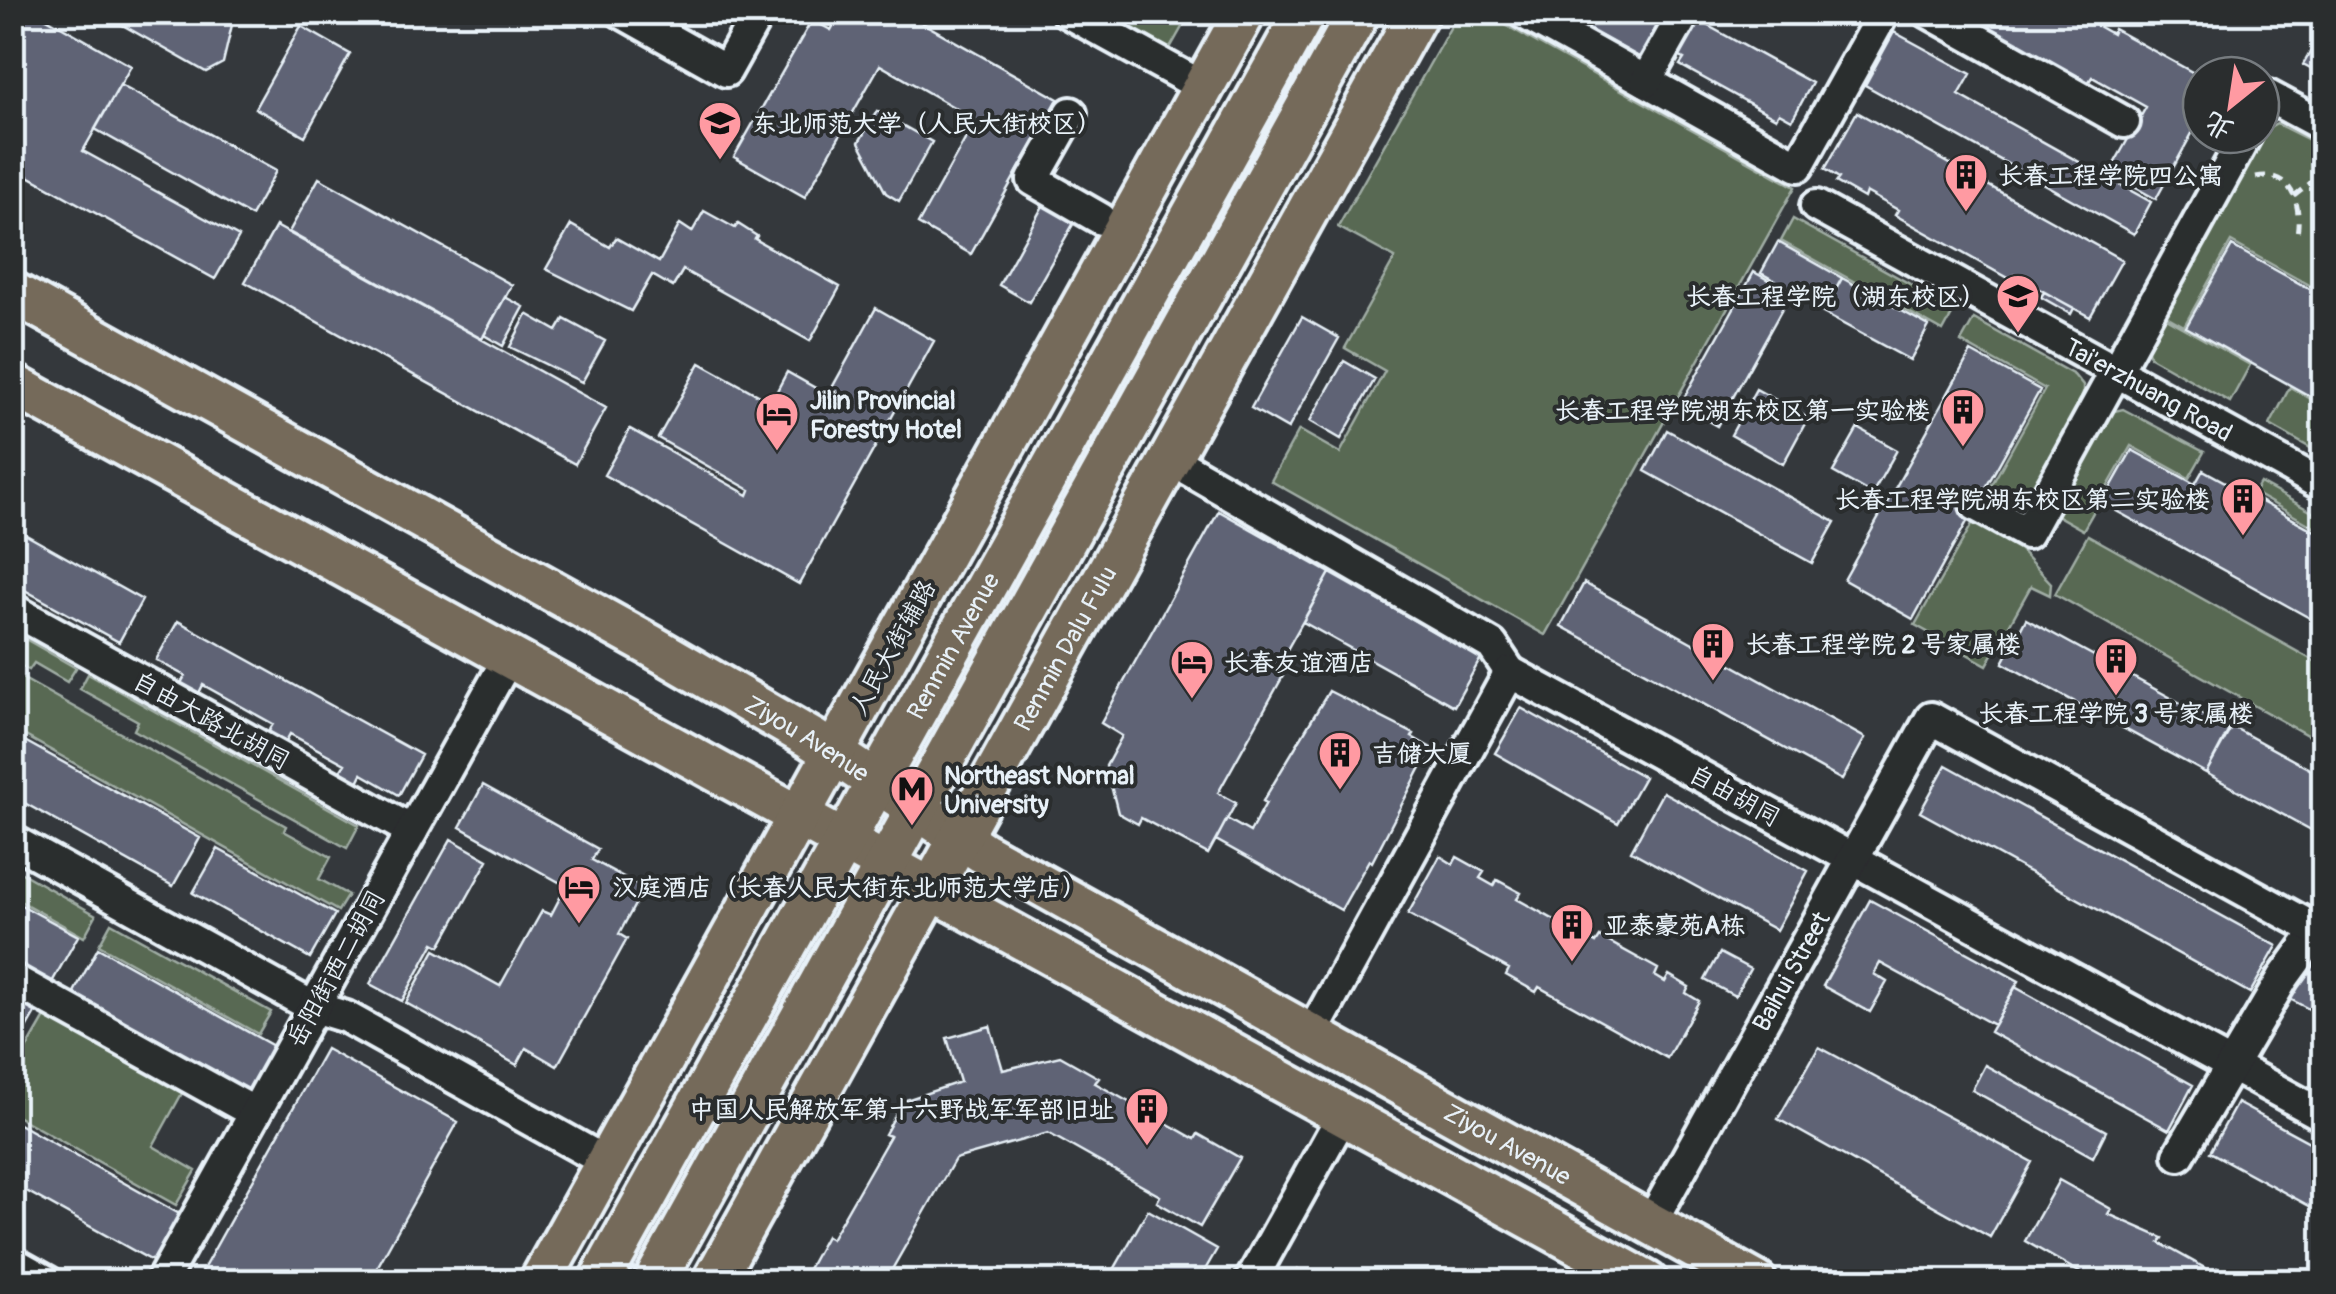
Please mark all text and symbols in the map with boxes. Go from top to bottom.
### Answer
north arrow [2181,55,2281,155]
school or university icon: 东北师范大学（人民大街校区） [697,100,743,161]
text: 北 [2198,103,2240,148]
place label: 东北师范大学（人民大街校区） [752,109,1102,140]
building icon: 长春工程学院四公寓 [1943,152,1989,213]
place label: 长春工程学院四公寓 [1998,161,2223,192]
school or university icon: 长春工程学院（湖东校区） [1995,273,2041,334]
place label: 长春工程学院（湖东校区） [1686,282,1986,313]
street label: Tai'erzhuang Road [2059,332,2237,449]
place label: Jilin Provincial Forestry Hotel [810,386,962,446]
building icon: 长春工程学院湖东校区第一实验楼 [1940,387,1986,448]
hotel icon: Jilin Provincial Forestry Hotel [754,391,800,452]
place label: 长春工程学院湖东校区第一实验楼 [1555,396,1930,427]
building icon: 长春工程学院湖东校区第二实验楼 [2220,476,2266,537]
place label: 长春工程学院湖东校区第二实验楼 [1835,485,2210,516]
street label: Renmin Dalu Fulu [1008,561,1124,737]
street label: Renmin Avenue [901,567,1008,725]
street label: 人民大街辅路 [843,575,943,721]
building icon: 长春工程学院 2 号家属楼 [1690,621,1736,682]
place label: 长春工程学院 2 号家属楼 [1746,630,2021,661]
building icon: 长春工程学院 3 号家属楼 [2093,636,2139,697]
hotel icon: 长春友谊酒店 [1169,639,1215,700]
place label: 长春友谊酒店 [1224,648,1374,679]
street label: 自由大路北胡同 [127,665,295,777]
street label: Ziyou Avenue [739,689,875,790]
place label: 长春工程学院 3 号家属楼 [1979,699,2253,730]
building icon: 吉储大厦 [1317,730,1363,791]
place label: 吉储大厦 [1372,739,1472,770]
street label: 自由胡同 [1683,759,1786,834]
place label: Northeast Normal University [944,761,1135,821]
metro station icon: Northeast Normal University [889,766,935,827]
hotel icon: 汉庭酒店（长春人民大街东北师范大学店） [556,864,602,925]
place label: 汉庭酒店（长春人民大街东北师范大学店） [612,873,1087,904]
street label: 岳阳街西二胡同 [280,885,392,1053]
building icon: 亚泰豪苑A栋 [1549,902,1595,963]
street label: Baihui Street [1746,906,1838,1037]
place label: 亚泰豪苑A栋 [1604,911,1745,942]
building icon: 中国人民解放军第十六野战军军部旧址 [1124,1086,1170,1147]
place label: 中国人民解放军第十六野战军军部旧址 [689,1095,1114,1126]
street label: Ziyou Avenue [1438,1098,1577,1193]

